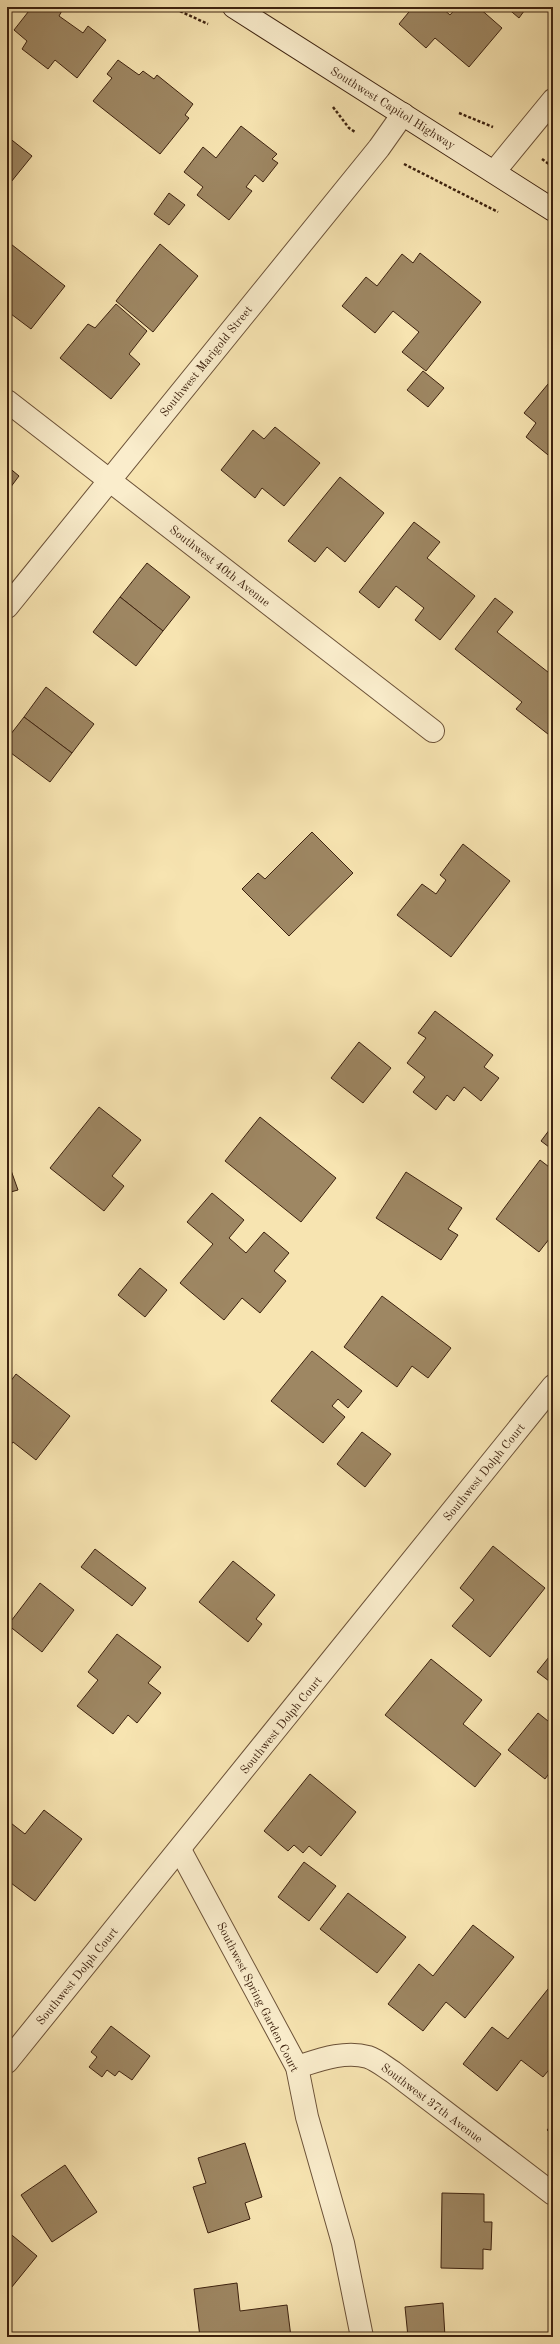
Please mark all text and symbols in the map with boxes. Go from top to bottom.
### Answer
street label: Southwest Capitol Highway [328,65,457,153]
street label: Southwest Marigold Street [158,304,255,419]
street label: Southwest 40th Avenue [167,524,272,610]
street label: Southwest Dolph Court [442,1422,528,1524]
street label: Southwest Dolph Court [239,1675,325,1777]
street label: Southwest Spring Garden Court [214,1921,300,2074]
street label: Southwest Dolph Court [35,1926,121,2028]
street label: Southwest 37th Avenue [378,2062,485,2146]

